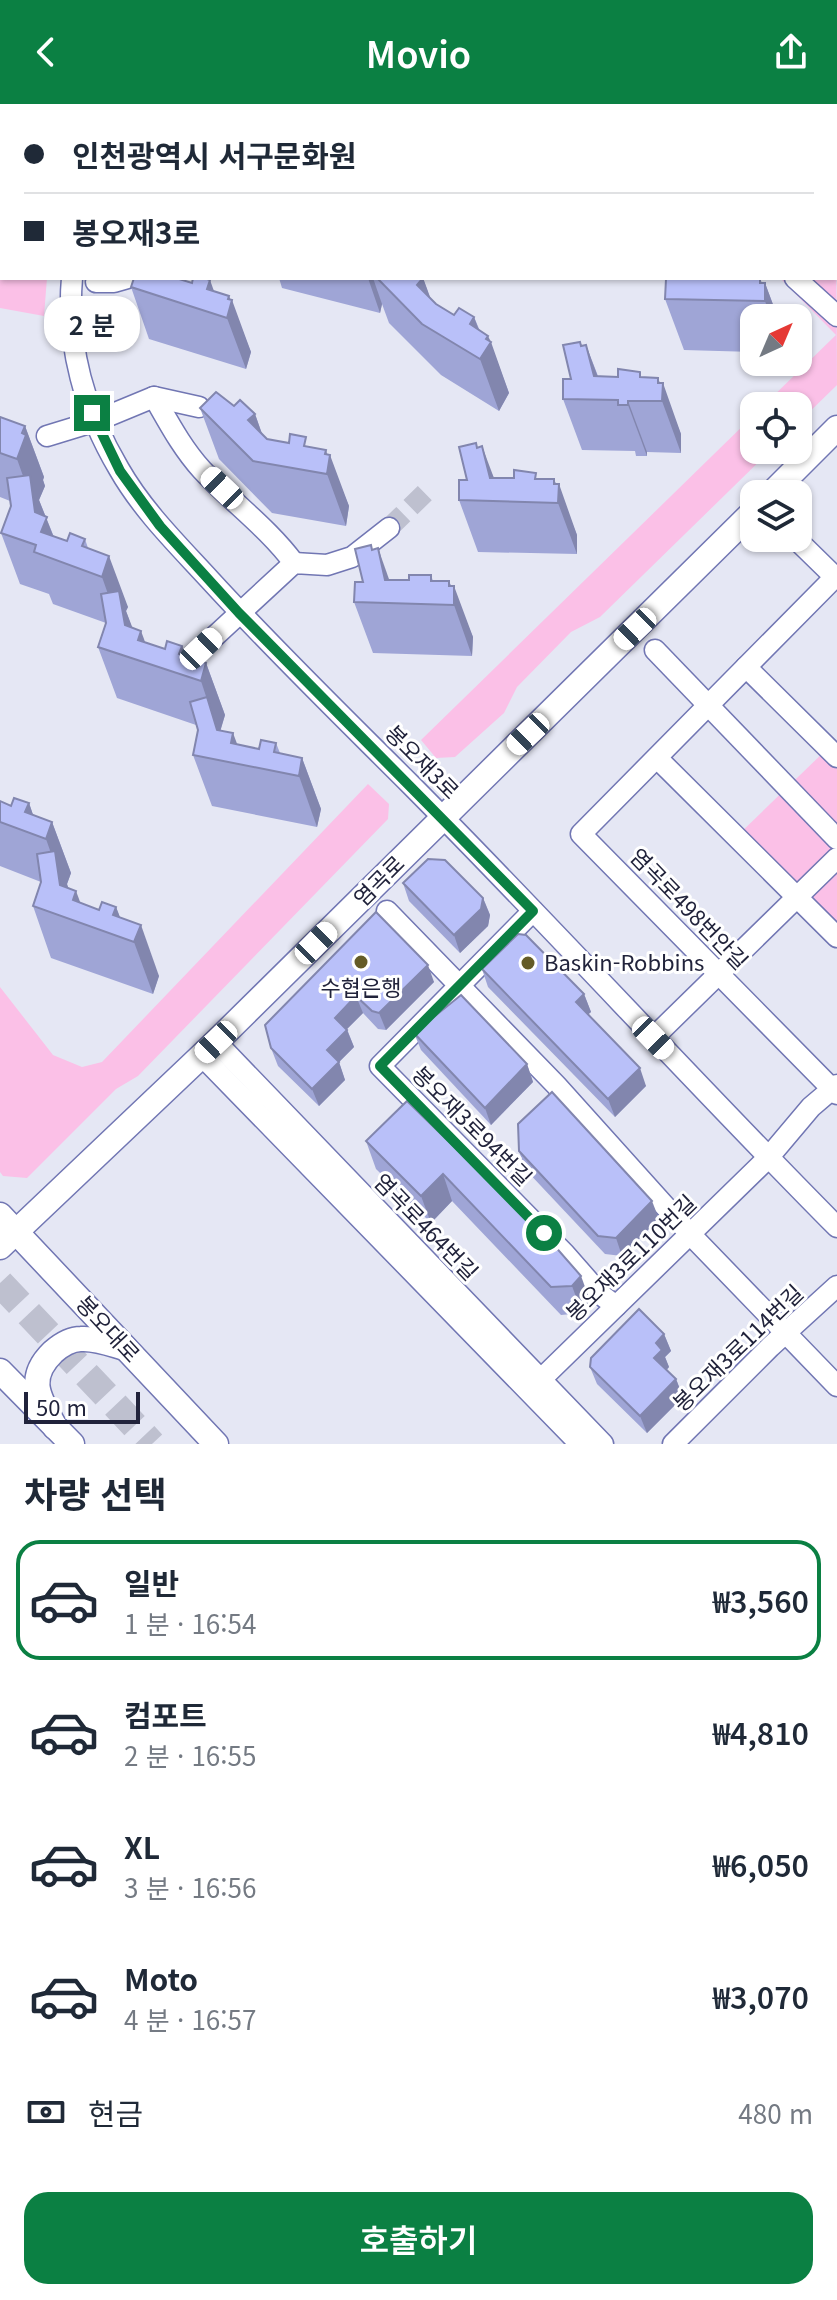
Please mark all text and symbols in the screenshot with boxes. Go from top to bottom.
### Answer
text: Movio [366,26,471,78]
icon: back [24,30,68,74]
icon: share [769,30,813,74]
text: 인천광역시 서구문화원 [72,132,356,176]
text: 봉오재3로 [72,209,200,253]
callout: 2 분 [44,297,140,353]
north arrow [740,304,812,376]
map controls [740,304,812,552]
text: 2 분 [69,305,115,342]
button: locate [740,392,812,464]
route end [74,395,110,431]
car [196,463,248,513]
button: layers [740,480,812,552]
car [609,604,661,654]
car [175,624,227,674]
car [502,709,554,759]
street label: 봉오재3로 [379,716,468,805]
street label: 염곡로498번안길 [624,840,757,976]
street label: 염곡로 [345,847,410,912]
car [291,918,341,968]
place label: Baskin-Robbins [544,945,704,977]
marker: 수협은행 [352,953,370,971]
marker: Baskin-Robbins [519,954,537,972]
place label: 수협은행 [321,970,401,1002]
car [628,1012,678,1064]
car [190,1017,242,1067]
street label: 봉오재3로94번길 [406,1057,541,1192]
street label: 염곡로464번길 [368,1165,487,1286]
street label: 봉오재3로110번길 [557,1186,702,1327]
route start [526,1215,562,1251]
street label: 봉오재3로114번길 [664,1276,809,1417]
street label: 봉오대로 [70,1287,149,1368]
scale bar [24,1388,140,1424]
text: 50 m [36,1390,87,1422]
text: 차량 선택 [24,1466,167,1518]
text: 일반 [124,1560,179,1604]
icon: car [28,1564,100,1636]
text: ₩3,560 [713,1578,809,1622]
text: 1 분 · 16:54 [124,1604,256,1641]
text: 컴포트 [124,1692,207,1736]
icon: car [28,1696,100,1768]
text: ₩4,810 [713,1710,809,1754]
text: 2 분 · 16:55 [124,1736,256,1773]
text: XL [124,1824,160,1868]
icon: car [28,1828,100,1900]
text: ₩6,050 [713,1842,809,1886]
text: 3 분 · 16:56 [124,1868,256,1905]
text: Moto [124,1956,198,2000]
icon: car [28,1960,100,2032]
text: ₩3,070 [713,1974,809,2018]
text: 4 분 · 16:57 [124,2000,256,2037]
icon: cash [24,2090,68,2134]
text: 현금 [88,2090,143,2134]
text: 480 m [738,2094,813,2131]
button: 호출하기 [24,2192,813,2284]

